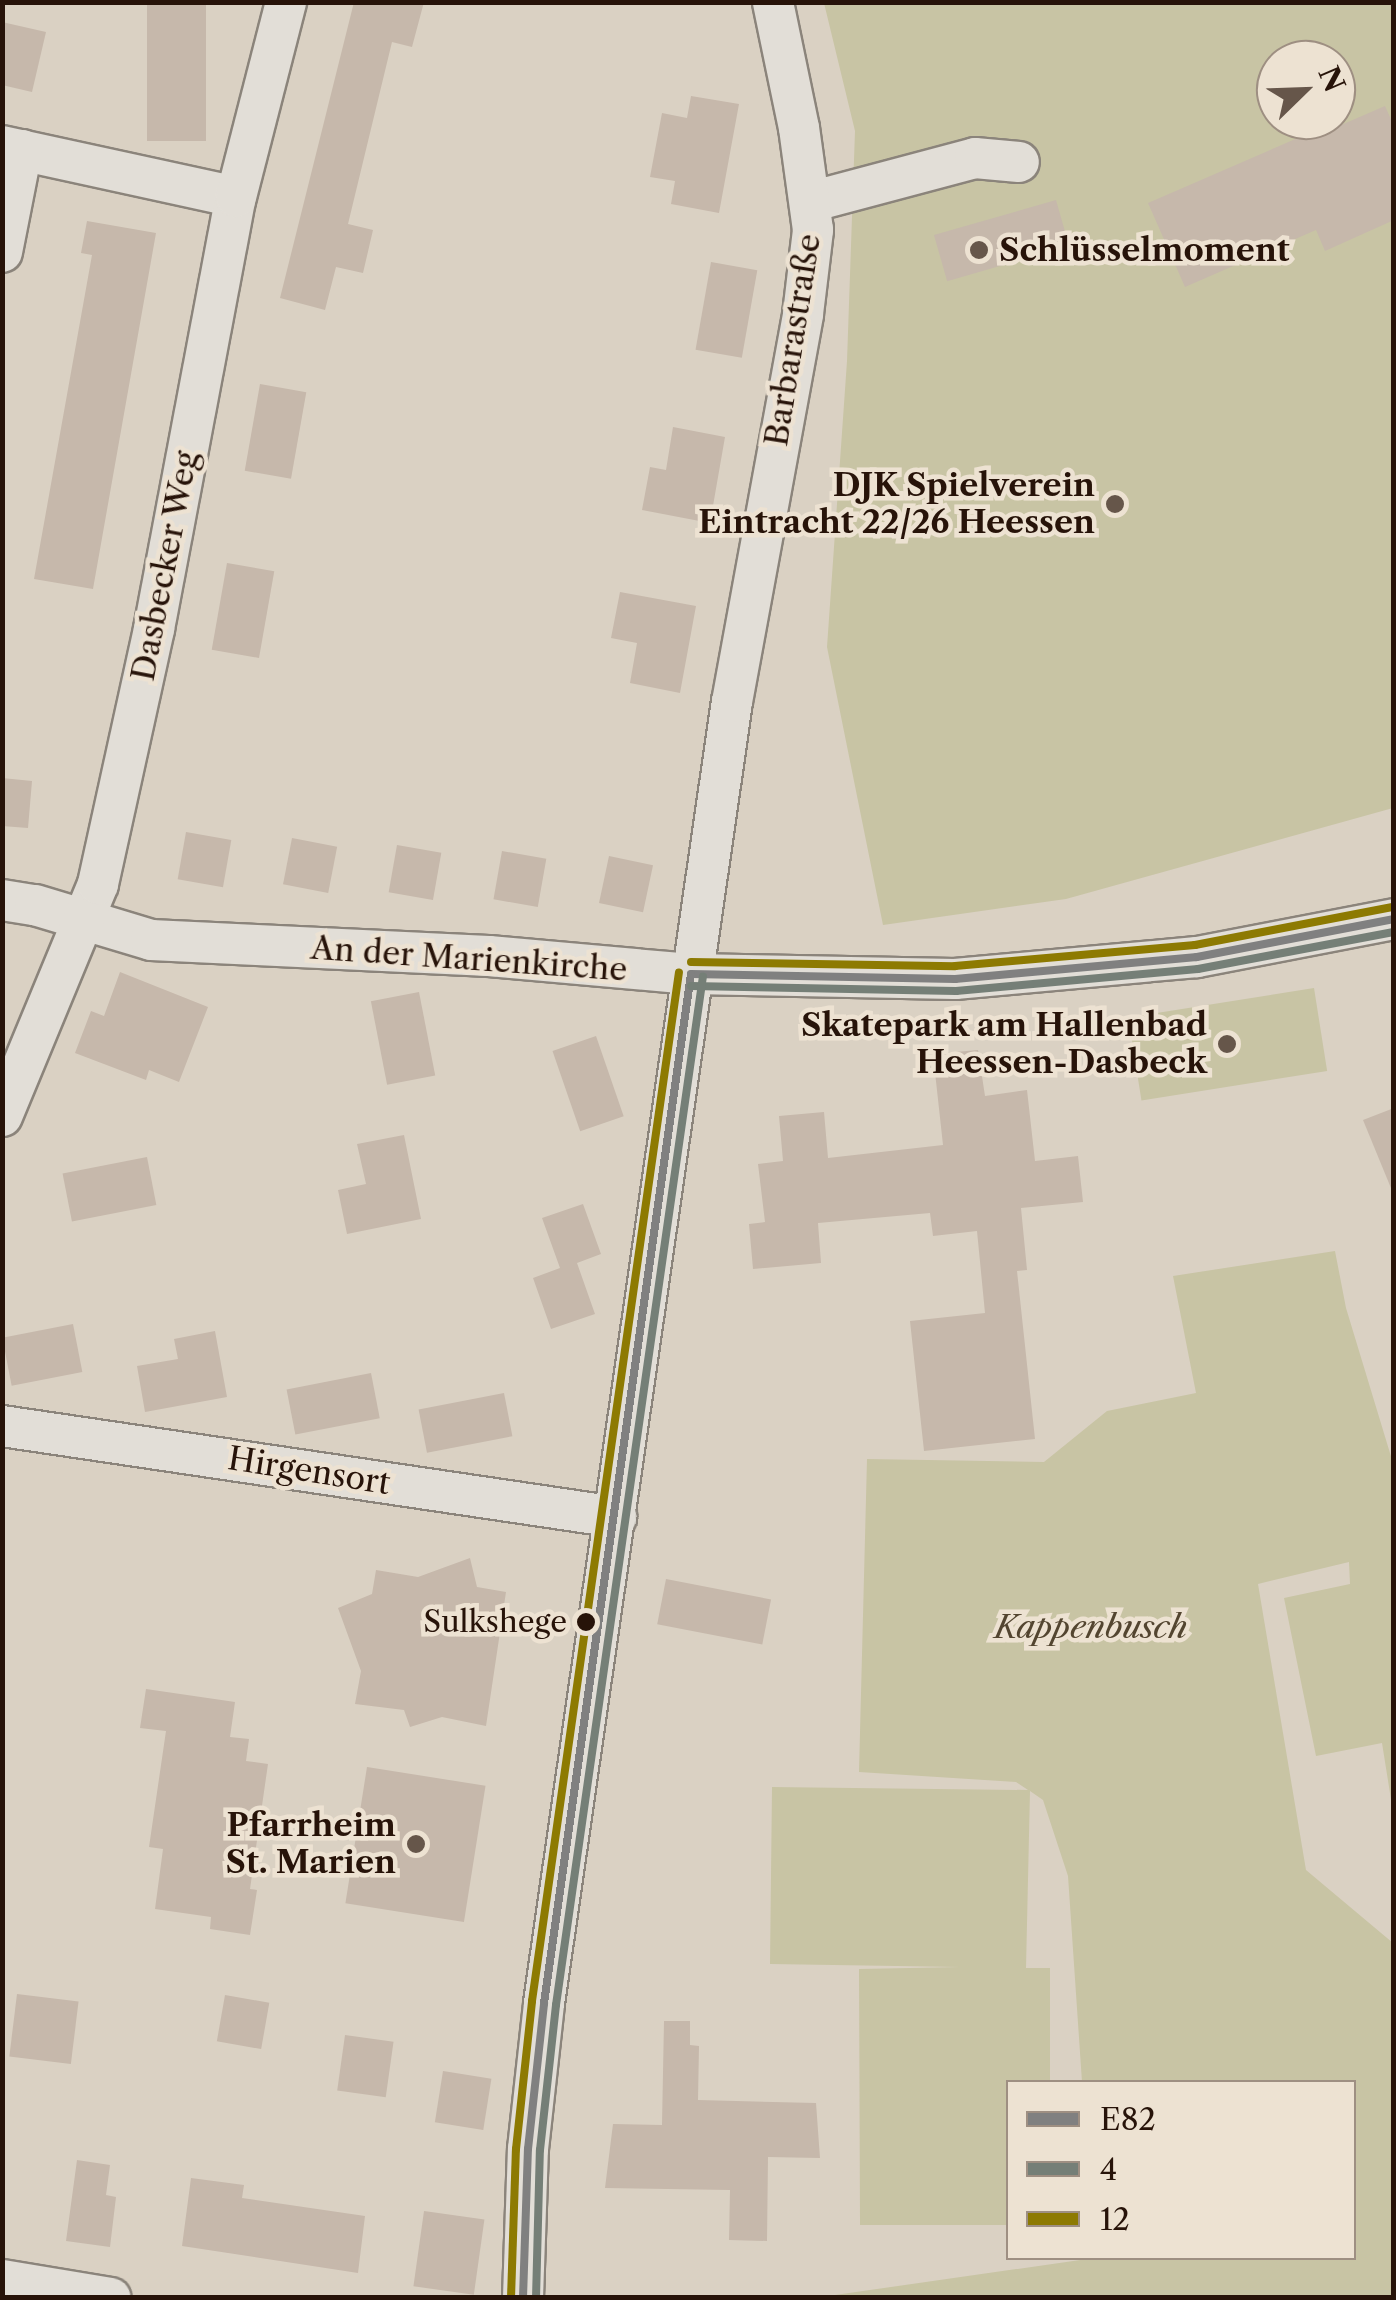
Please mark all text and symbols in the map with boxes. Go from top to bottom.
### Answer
north arrow [1256,40,1356,140]
text: N [1311,61,1352,97]
street label: Barbarastraße [757,231,829,449]
place label: Schlüsselmoment [999,231,1290,269]
marker: Schlüsselmoment [968,239,990,261]
street label: Dasbecker Weg [124,447,206,685]
place label: DJK Spielverein Eintracht 22/26 Heessen [698,467,1095,542]
marker: DJK Spielverein Eintracht 22/26 Heessen [1104,493,1126,515]
street label: An der Marienkirche [309,929,629,989]
place label: Skatepark am Hallenbad Heessen-Dasbeck [800,1007,1207,1082]
marker: Skatepark am Hallenbad Heessen-Dasbeck [1216,1033,1238,1055]
street label: Hirgensort [225,1439,393,1503]
place label: Sulkshege [423,1604,567,1640]
park label: Kappenbusch [995,1608,1187,1646]
marker: Sulkshege [576,1612,596,1632]
place label: Pfarrheim St. Marien [225,1807,396,1882]
marker: Pfarrheim St. Marien [405,1833,427,1855]
legend [1006,2080,1356,2260]
text: E82 [1100,2101,1156,2138]
text: 4 [1100,2151,1117,2188]
text: 12 [1100,2201,1130,2238]

